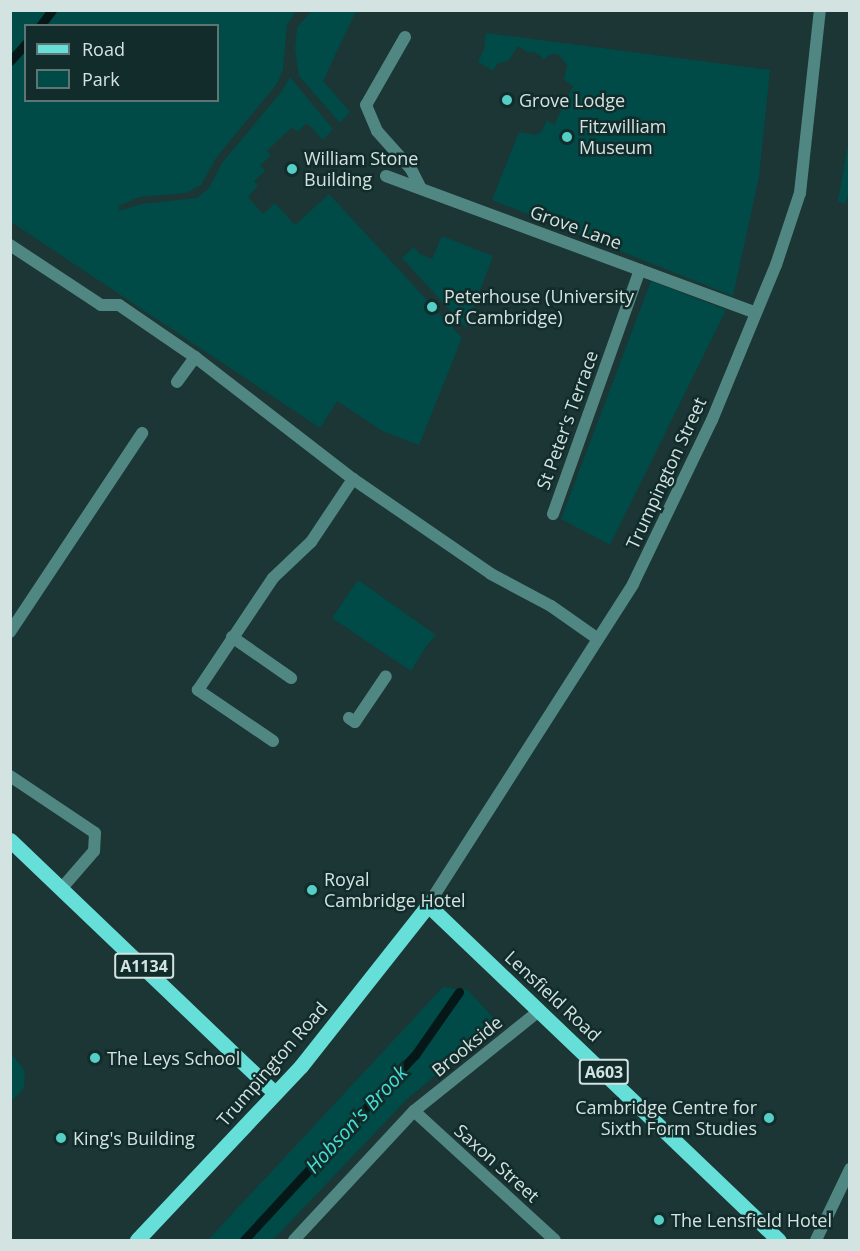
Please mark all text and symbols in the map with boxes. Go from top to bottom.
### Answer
legend [24,24,219,102]
text: Road [82,37,125,61]
text: Park [82,67,120,91]
place label: Grove Lodge [519,89,625,111]
marker: Grove Lodge [500,93,514,107]
place label: Fitzwilliam Museum [579,116,666,158]
marker: Fitzwilliam Museum [560,130,574,144]
place label: William Stone Building [304,148,418,190]
marker: William Stone Building [285,162,299,176]
street label: Grove Lane [527,201,625,253]
place label: Peterhouse (University of Cambridge) [444,286,634,328]
marker: Peterhouse (University of Cambridge) [425,300,439,314]
street label: St Peter's Terrace [532,348,602,492]
street label: Trumpington Street [621,394,711,552]
place label: Royal Cambridge Hotel [324,869,466,912]
marker: Royal Cambridge Hotel [305,883,319,897]
street label: Lensfield Road [501,946,605,1046]
road number: A1134 [114,953,174,979]
street label: Trumpington Road [212,998,332,1130]
street label: Brookside [427,1011,507,1081]
place label: The Leys School [107,1047,240,1069]
marker: The Leys School [88,1051,102,1065]
road number: A603 [578,1059,630,1085]
water label: Hobson's Brook [300,1060,412,1178]
place label: Cambridge Centre for Sixth Form Studies [575,1097,757,1140]
marker: Cambridge Centre for Sixth Form Studies [762,1111,776,1125]
street label: Saxon Street [450,1119,544,1207]
place label: King's Building [73,1127,195,1149]
marker: King's Building [54,1131,68,1145]
place label: The Lensfield Hotel [671,1209,832,1231]
marker: The Lensfield Hotel [652,1213,666,1227]

